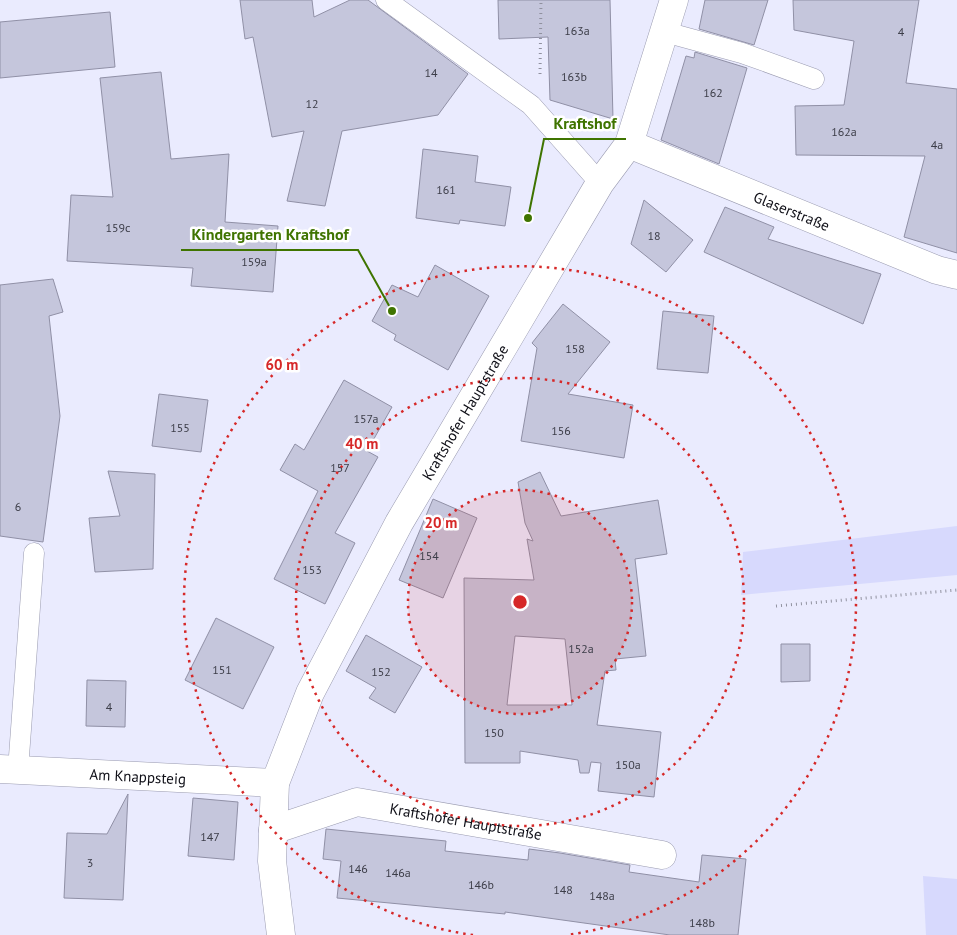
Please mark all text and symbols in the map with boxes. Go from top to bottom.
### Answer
house number: 163a [564,23,590,38]
house number: 4 [898,24,905,39]
house number: 14 [424,65,438,80]
house number: 163b [561,69,587,84]
house number: 162 [703,85,723,100]
house number: 12 [305,96,319,111]
callout: Kraftshof [544,108,626,139]
text: Kraftshof [554,113,617,133]
house number: 162a [831,124,857,139]
house number: 4a [931,137,943,152]
house number: 161 [436,182,456,197]
street label: Glaserstraße [751,187,833,235]
callout: Kindergarten Kraftshof [181,219,358,250]
house number: 159c [105,220,131,235]
text: Kindergarten Kraftshof [191,224,349,244]
house number: 18 [647,228,661,243]
house number: 159a [241,254,267,269]
street label: Kraftshofer Hauptstraße [417,341,512,483]
house number: 158 [565,341,585,356]
text: 60 m [266,355,298,374]
house number: 157a [353,411,379,426]
house number: 155 [170,420,190,435]
house number: 156 [551,423,571,438]
text: 40 m [346,434,378,453]
house number: 157 [330,460,350,475]
house number: 6 [15,499,21,514]
text: 20 m [425,513,457,532]
house number: 154 [419,548,439,563]
house number: 153 [302,562,322,577]
centre of rings [511,593,529,611]
house number: 152a [568,641,594,656]
house number: 151 [212,662,232,677]
house number: 152 [371,664,391,679]
house number: 4 [106,699,113,714]
house number: 150 [484,725,504,740]
house number: 150a [615,757,641,772]
street label: Am Knappsteig [89,764,187,788]
street label: Kraftshofer Hauptstraße [388,798,543,843]
house number: 147 [200,829,220,844]
house number: 3 [87,855,93,870]
house number: 146 [348,861,368,876]
house number: 146a [385,865,411,880]
house number: 146b [468,877,494,892]
house number: 148 [553,882,573,897]
house number: 148a [589,888,615,903]
house number: 148b [689,915,715,930]

